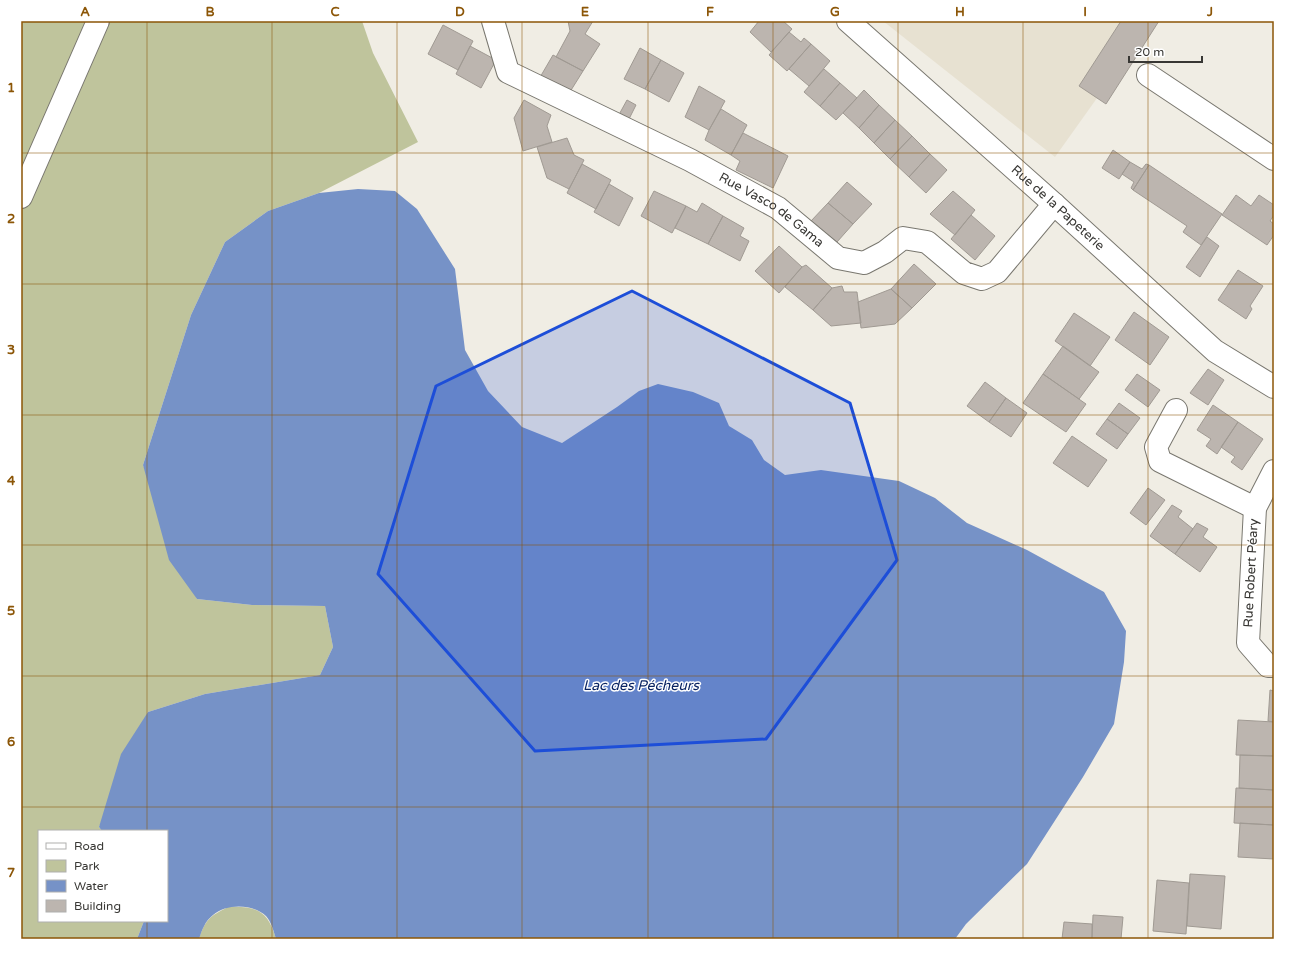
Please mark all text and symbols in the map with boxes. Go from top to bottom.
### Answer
text: A [80,4,90,20]
text: B [205,4,215,20]
text: C [330,4,340,20]
text: D [455,4,465,20]
text: E [581,4,589,20]
text: F [706,4,714,20]
text: G [830,4,840,20]
text: H [955,4,965,20]
text: I [1083,4,1087,20]
text: J [1206,4,1213,20]
scale bar [1129,38,1202,64]
text: 20 m [1135,45,1164,59]
text: 1 [7,80,15,96]
street label: Rue de la Papeterie [1008,162,1108,254]
street label: Rue Vasco de Gama [716,169,827,251]
text: 2 [7,211,15,227]
text: 3 [7,342,15,358]
text: 4 [7,473,16,489]
street label: Rue Robert Péary [1240,518,1262,628]
text: 5 [7,603,15,619]
water label: Lac des Pécheurs [583,677,700,694]
text: 6 [7,734,15,750]
legend [38,830,168,922]
text: Road [74,839,104,853]
text: Park [74,859,100,873]
text: 7 [7,865,15,881]
text: Water [74,879,109,893]
text: Building [74,899,121,913]

